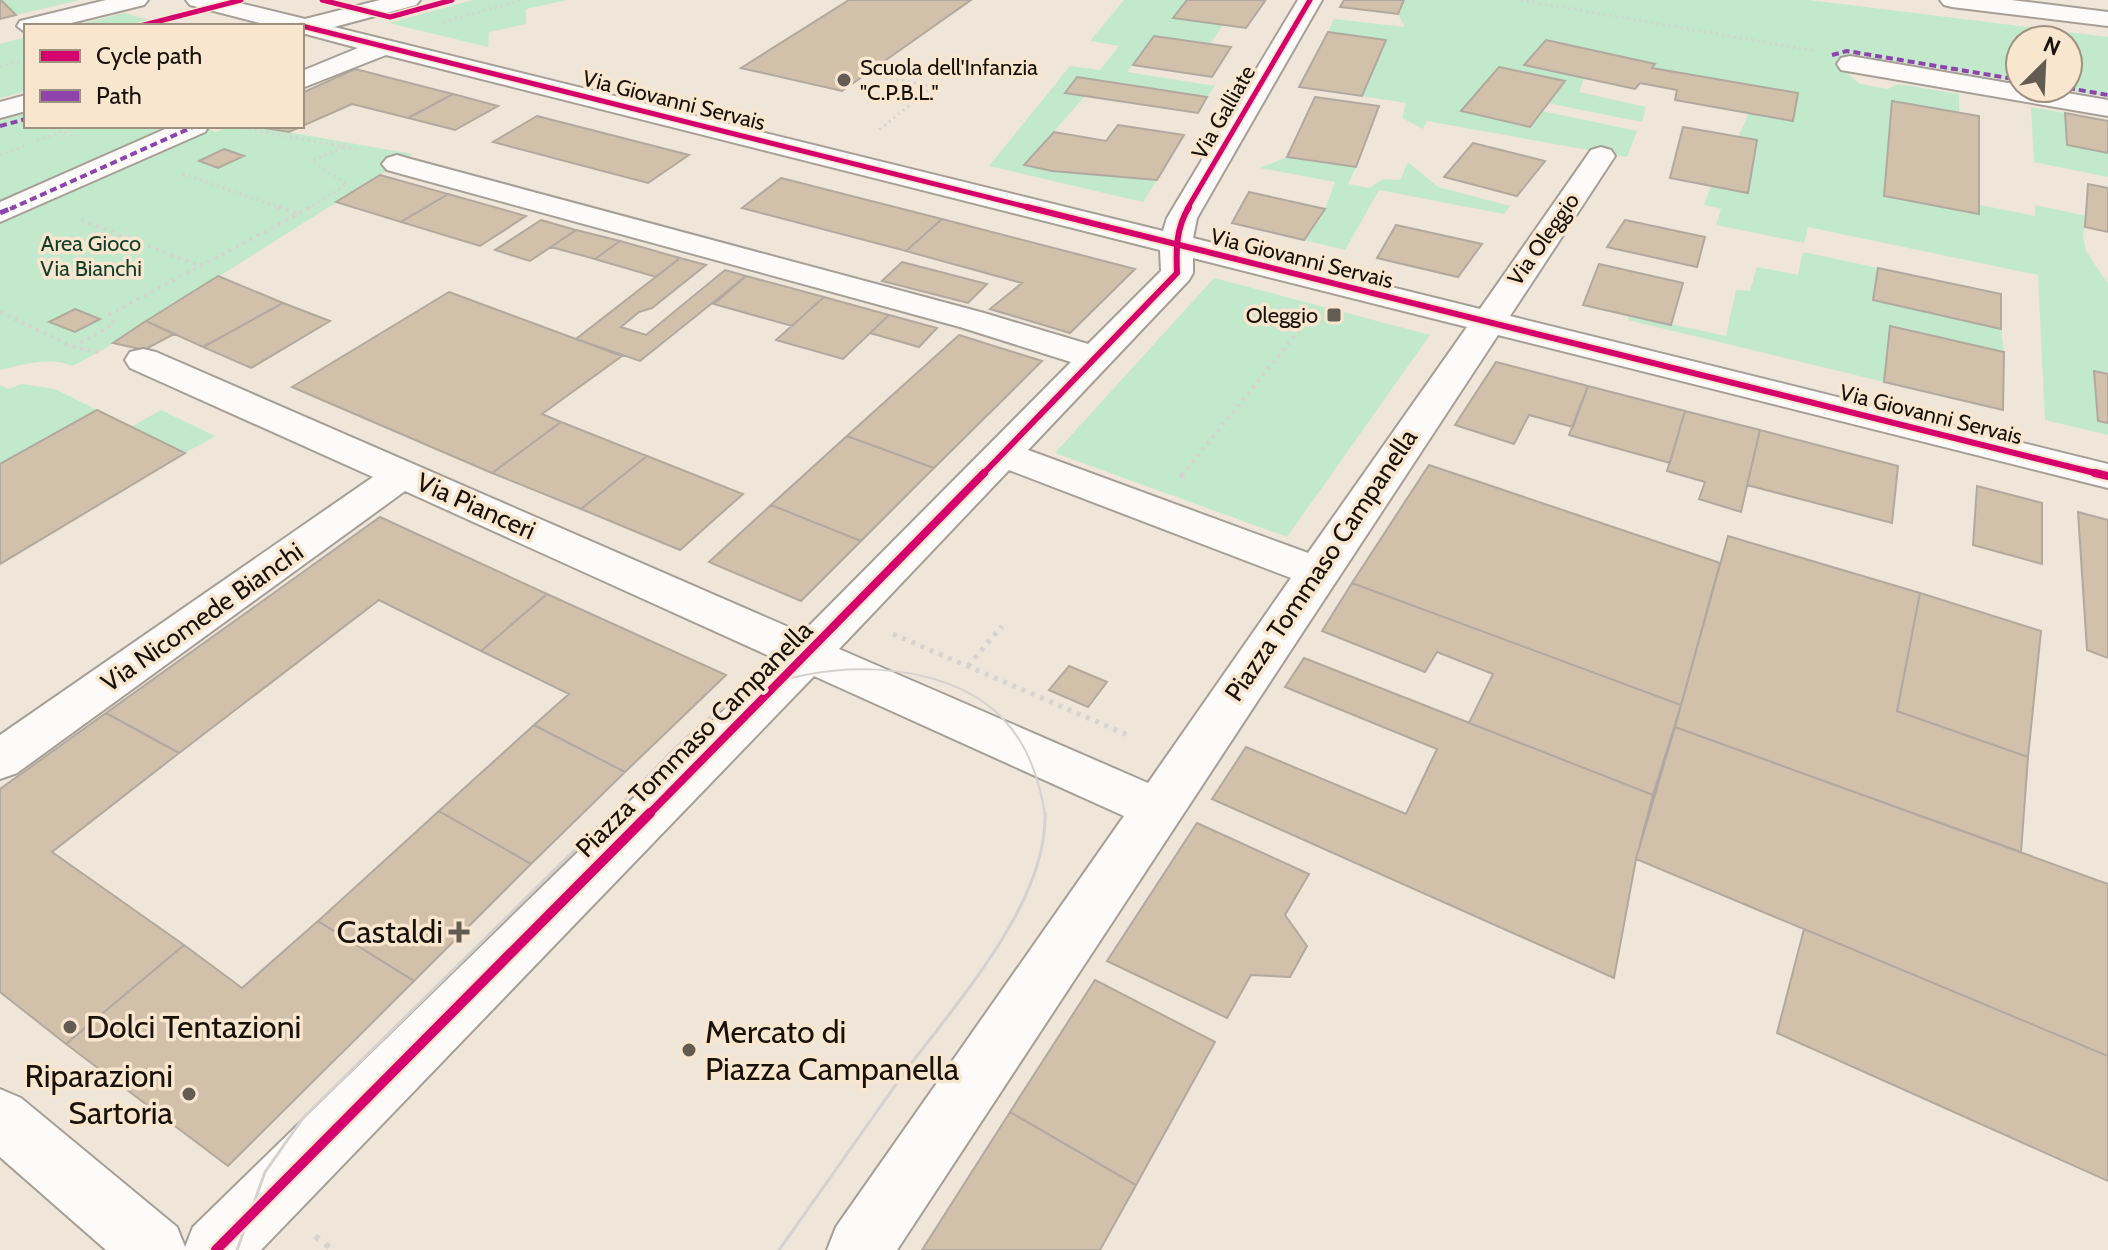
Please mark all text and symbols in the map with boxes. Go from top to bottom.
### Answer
legend [24,24,304,128]
north arrow [2004,24,2084,104]
text: N [2039,31,2065,62]
text: Cycle path [96,41,202,70]
place label: Scuola dell'Infanzia "C.P.B.L." [860,54,1038,106]
street label: Via Galliate [1186,61,1261,164]
street label: Via Giovanni Servais [580,65,768,136]
marker: Scuola dell'Infanzia "C.P.B.L." [835,71,853,89]
text: Path [96,81,142,110]
street label: Via Oleggio [1502,188,1585,291]
street label: Via Giovanni Servais [1208,223,1396,294]
park label: Area Gioco Via Bianchi [40,230,142,282]
place label: Oleggio [1246,302,1318,329]
marker: Oleggio [1325,306,1343,324]
street label: Via Giovanni Servais [1837,379,2025,450]
street label: Piazza Tommaso Campanella [1218,422,1424,707]
street label: Via Pianceri [412,466,540,546]
street label: Via Nicomede Bianchi [95,535,309,699]
street label: Piazza Tommaso Campanella [569,614,819,864]
place label: Castaldi [337,912,443,951]
marker: Castaldi [450,923,468,941]
place label: Dolci Tentazioni [86,1007,301,1046]
place label: Mercato di Piazza Campanella [705,1012,960,1088]
marker: Dolci Tentazioni [61,1018,79,1036]
marker: Mercato di Piazza Campanella [680,1041,698,1059]
place label: Riparazioni Sartoria [25,1056,174,1132]
marker: Riparazioni Sartoria [180,1085,198,1103]

